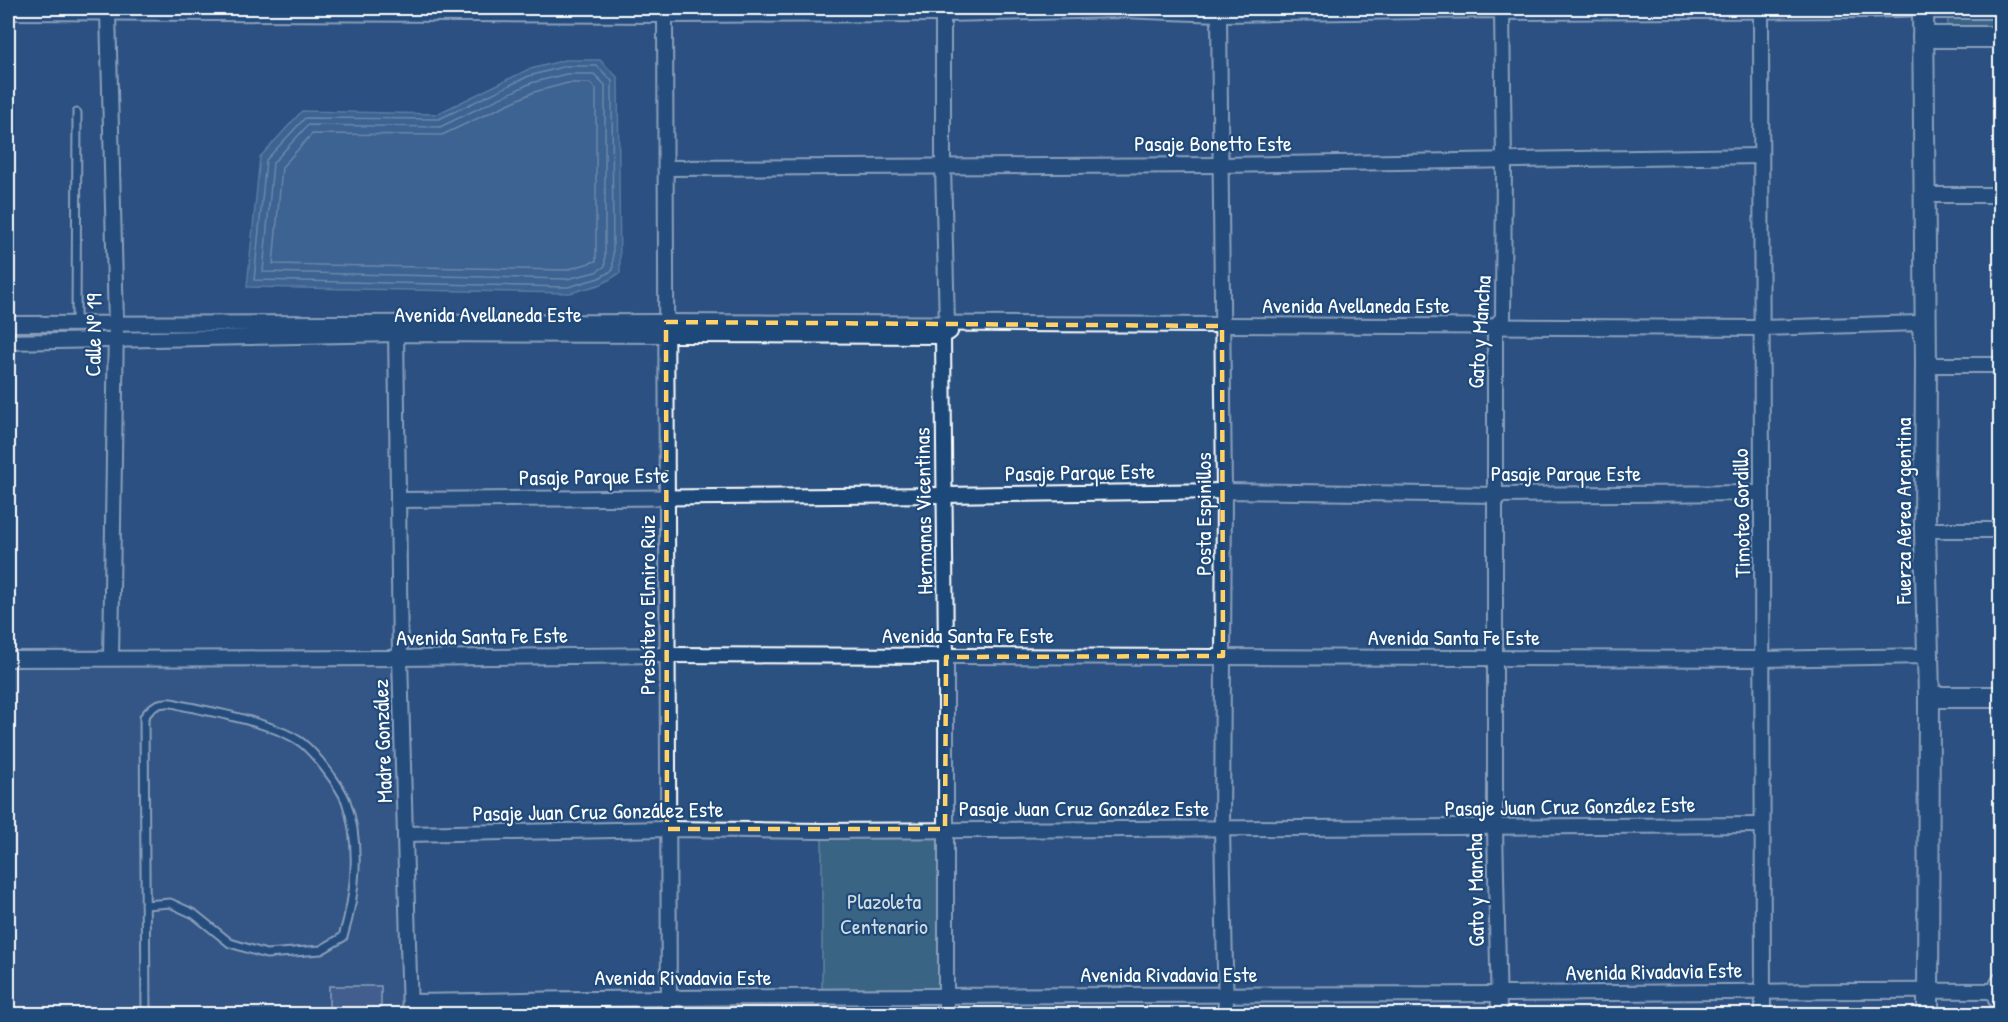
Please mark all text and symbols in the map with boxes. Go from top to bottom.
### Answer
street label: Pasaje Bonetto Este [1134,128,1292,158]
street label: Gato y Mancha [1460,274,1498,389]
street label: Avenida Avellaneda Este [1262,290,1450,320]
street label: Calle Nº 19 [77,293,109,377]
street label: Avenida Avellaneda Este [394,299,582,329]
street label: Fuerza Aérea Argentina [1888,417,1918,605]
street label: Hermanas Vicentinas [907,427,939,595]
street label: Timoteo Gordillo [1725,448,1757,578]
street label: Posta Espinillos [1188,452,1218,576]
street label: Pasaje Parque Este [1005,456,1156,488]
street label: Pasaje Parque Este [1491,458,1641,488]
street label: Pasaje Parque Este [519,460,670,492]
street label: Presbítero Elmiro Ruiz [632,515,662,695]
street label: Avenida Santa Fe Este [396,619,568,652]
street label: Avenida Santa Fe Este [882,620,1054,650]
street label: Avenida Santa Fe Este [1368,622,1540,652]
street label: Madre González [365,679,399,803]
street label: Pasaje Juan Cruz González Este [1444,789,1696,823]
street label: Pasaje Juan Cruz González Este [959,793,1210,823]
street label: Pasaje Juan Cruz González Este [472,794,724,828]
street label: Gato y Mancha [1459,833,1491,947]
park label: Plazoleta Centenario [840,886,928,941]
street label: Avenida Rivadavia Este [1565,954,1743,988]
street label: Avenida Rivadavia Este [1081,959,1258,989]
street label: Avenida Rivadavia Este [595,962,772,992]

